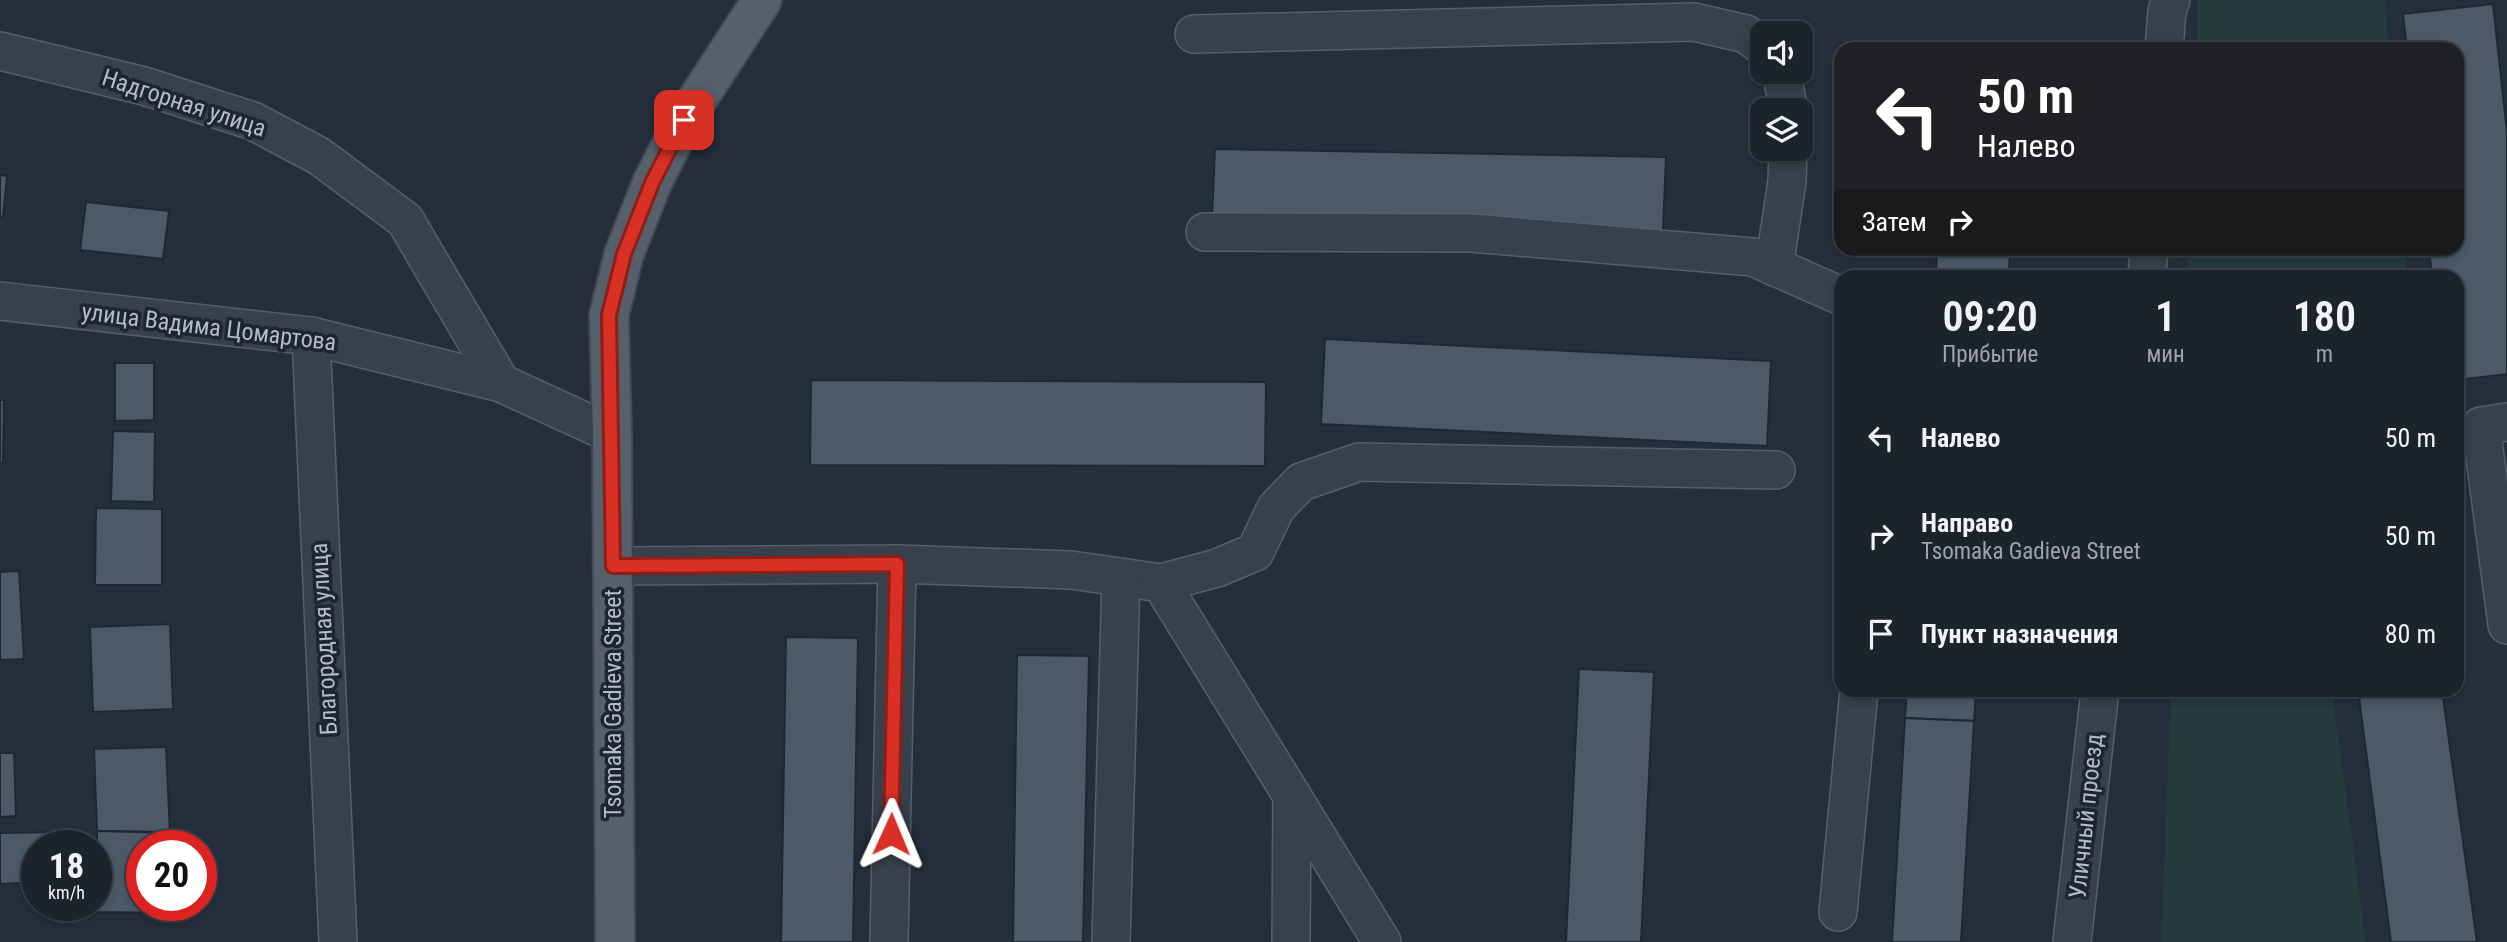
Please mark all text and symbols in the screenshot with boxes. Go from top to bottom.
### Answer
map controls [1750,21,1813,161]
button: sound [1750,21,1813,84]
street label: Надгорная улица [99,63,269,143]
text: 50 m [1977,68,2074,125]
icon: left [1862,70,1953,161]
pin [654,90,714,150]
button: layers [1750,98,1813,161]
icon: arrive [665,101,703,139]
text: Налево [1977,127,2076,165]
icon: right [1941,203,1979,241]
text: Затем [1862,207,1927,237]
text: 09:20 [1942,292,2038,341]
text: 1 [2155,292,2176,341]
text: 180 [2293,292,2356,341]
street label: улица Вадима Цомартова [80,297,338,357]
text: Прибытие [1942,341,2038,368]
text: мин [2146,341,2185,368]
text: m [2316,341,2333,368]
icon: left [1862,419,1900,457]
text: Налево [1921,423,2001,453]
text: 50 m [2385,423,2436,453]
text: Направо [1921,508,2013,538]
icon: right [1862,517,1900,555]
text: 50 m [2385,521,2436,551]
text: Tsomaka Gadieva Street [1921,538,2141,565]
street label: Благородная улица [305,542,343,736]
street label: Tsomaka Gadieva Street [599,589,627,819]
icon: arrive [1862,615,1900,653]
text: Пункт назначения [1921,619,2119,649]
text: 80 m [2385,619,2436,649]
street label: Уличный проезд [2063,732,2109,900]
position arrow [854,797,928,871]
speed limit sign: 20 [126,830,217,921]
text: 18 [49,846,84,887]
text: km/h [48,882,85,903]

